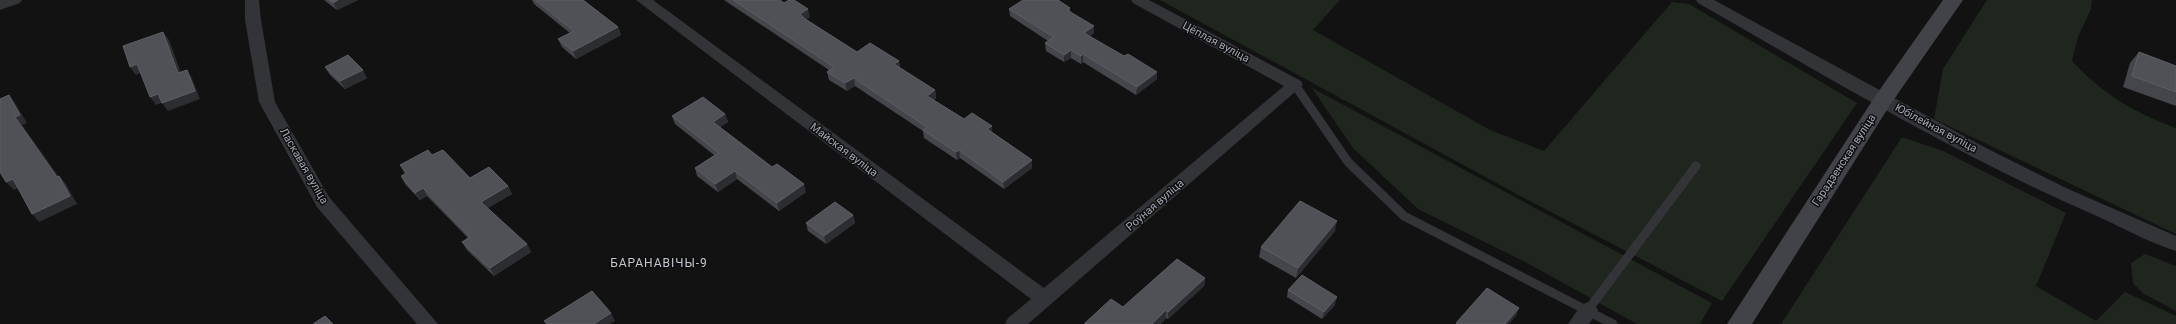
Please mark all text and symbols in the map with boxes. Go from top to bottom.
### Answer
street label: Цёплая вуліца [1180,19,1252,65]
street label: Юбілейная вуліца [1893,101,1979,155]
street label: Гарадзенская вуліца [1809,112,1879,208]
street label: Майская вуліца [808,120,880,180]
street label: Ласкавая вуліца [277,126,331,206]
street label: Роўная вуліца [1124,176,1186,234]
district label: БАРАНАВІЧЫ-9 [610,256,708,270]

